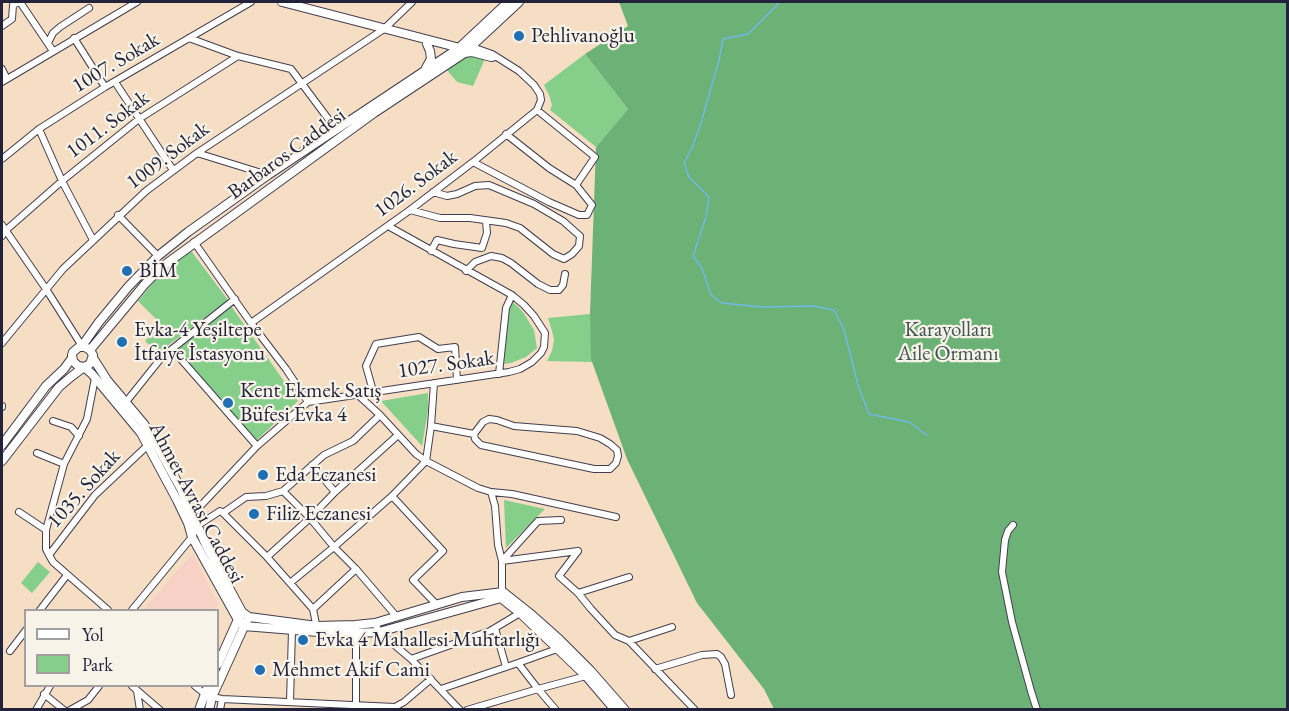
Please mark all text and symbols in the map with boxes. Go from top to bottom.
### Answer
place label: Pehlivanoğlu [531,23,635,49]
street label: 1007. Sokak [68,27,164,99]
marker: Pehlivanoğlu [512,29,526,43]
street label: 1011. Sokak [62,86,154,164]
street label: Barbaros Caddesi [223,103,351,205]
street label: 1009. Sokak [122,117,214,195]
street label: 1026. Sokak [370,145,462,223]
place label: BİM [139,258,177,284]
marker: BİM [120,264,134,278]
place label: Evka-4 Yeşiltepe İtfaiye İstasyonu [134,317,265,367]
park label: Karayolları Aile Ormanı [897,317,999,367]
marker: Evka-4 Yeşiltepe İtfaiye İstasyonu [115,335,129,349]
street label: 1027. Sokak [396,346,496,384]
place label: Kent Ekmek Satış Büfesi Evka 4 [240,378,381,428]
marker: Kent Ekmek Satış Büfesi Evka 4 [221,396,235,410]
street label: Ahmet Avrası Caddesi [143,418,249,588]
street label: 1035. Sokak [42,444,126,534]
place label: Eda Eczanesi [275,462,376,488]
marker: Eda Eczanesi [256,468,270,482]
place label: Filiz Eczanesi [266,501,371,527]
marker: Filiz Eczanesi [247,507,261,521]
legend [24,609,219,687]
text: Yol [82,623,104,646]
place label: Evka 4 Mahallesi Muhtarlığı [315,627,540,653]
marker: Evka 4 Mahallesi Muhtarlığı [296,633,310,647]
text: Park [82,653,113,676]
place label: Mehmet Akif Cami [272,657,430,683]
marker: Mehmet Akif Cami [253,663,267,677]

